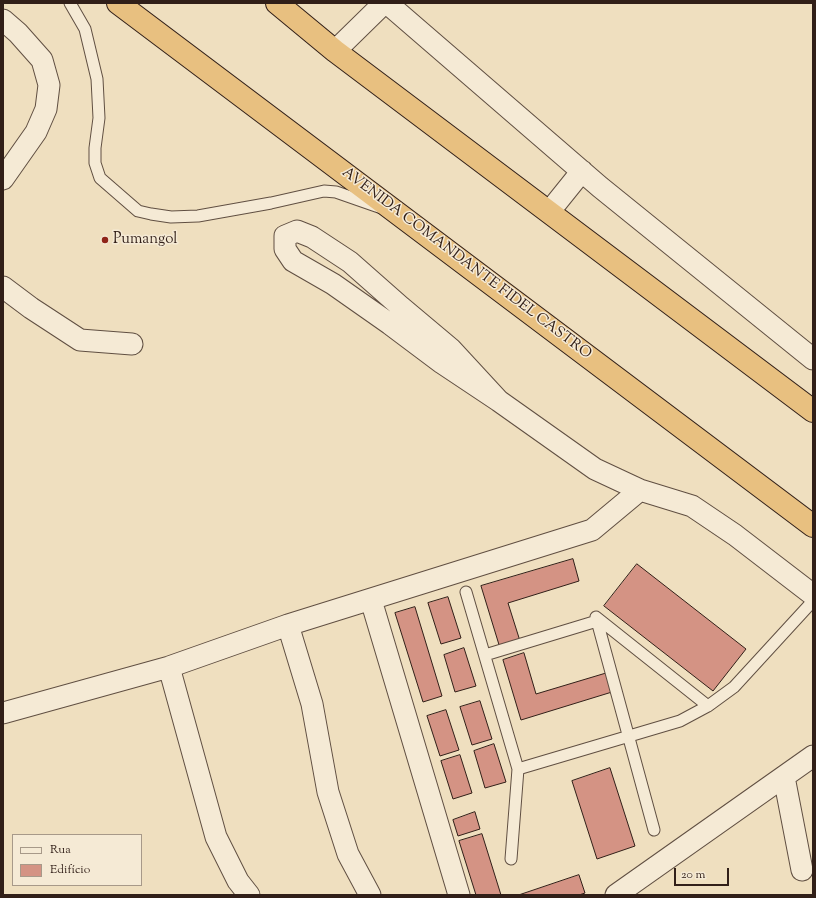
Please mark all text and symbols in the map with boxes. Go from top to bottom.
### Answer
street label: AVENIDA COMANDANTE FIDEL CASTRO [338,164,594,364]
place label: Pumangol [113,231,177,249]
marker: Pumangol [100,235,110,245]
legend [12,834,142,886]
text: Rua [50,841,71,859]
scale bar [676,860,731,886]
text: Edifício [50,861,90,879]
text: 20 m [681,866,705,884]

